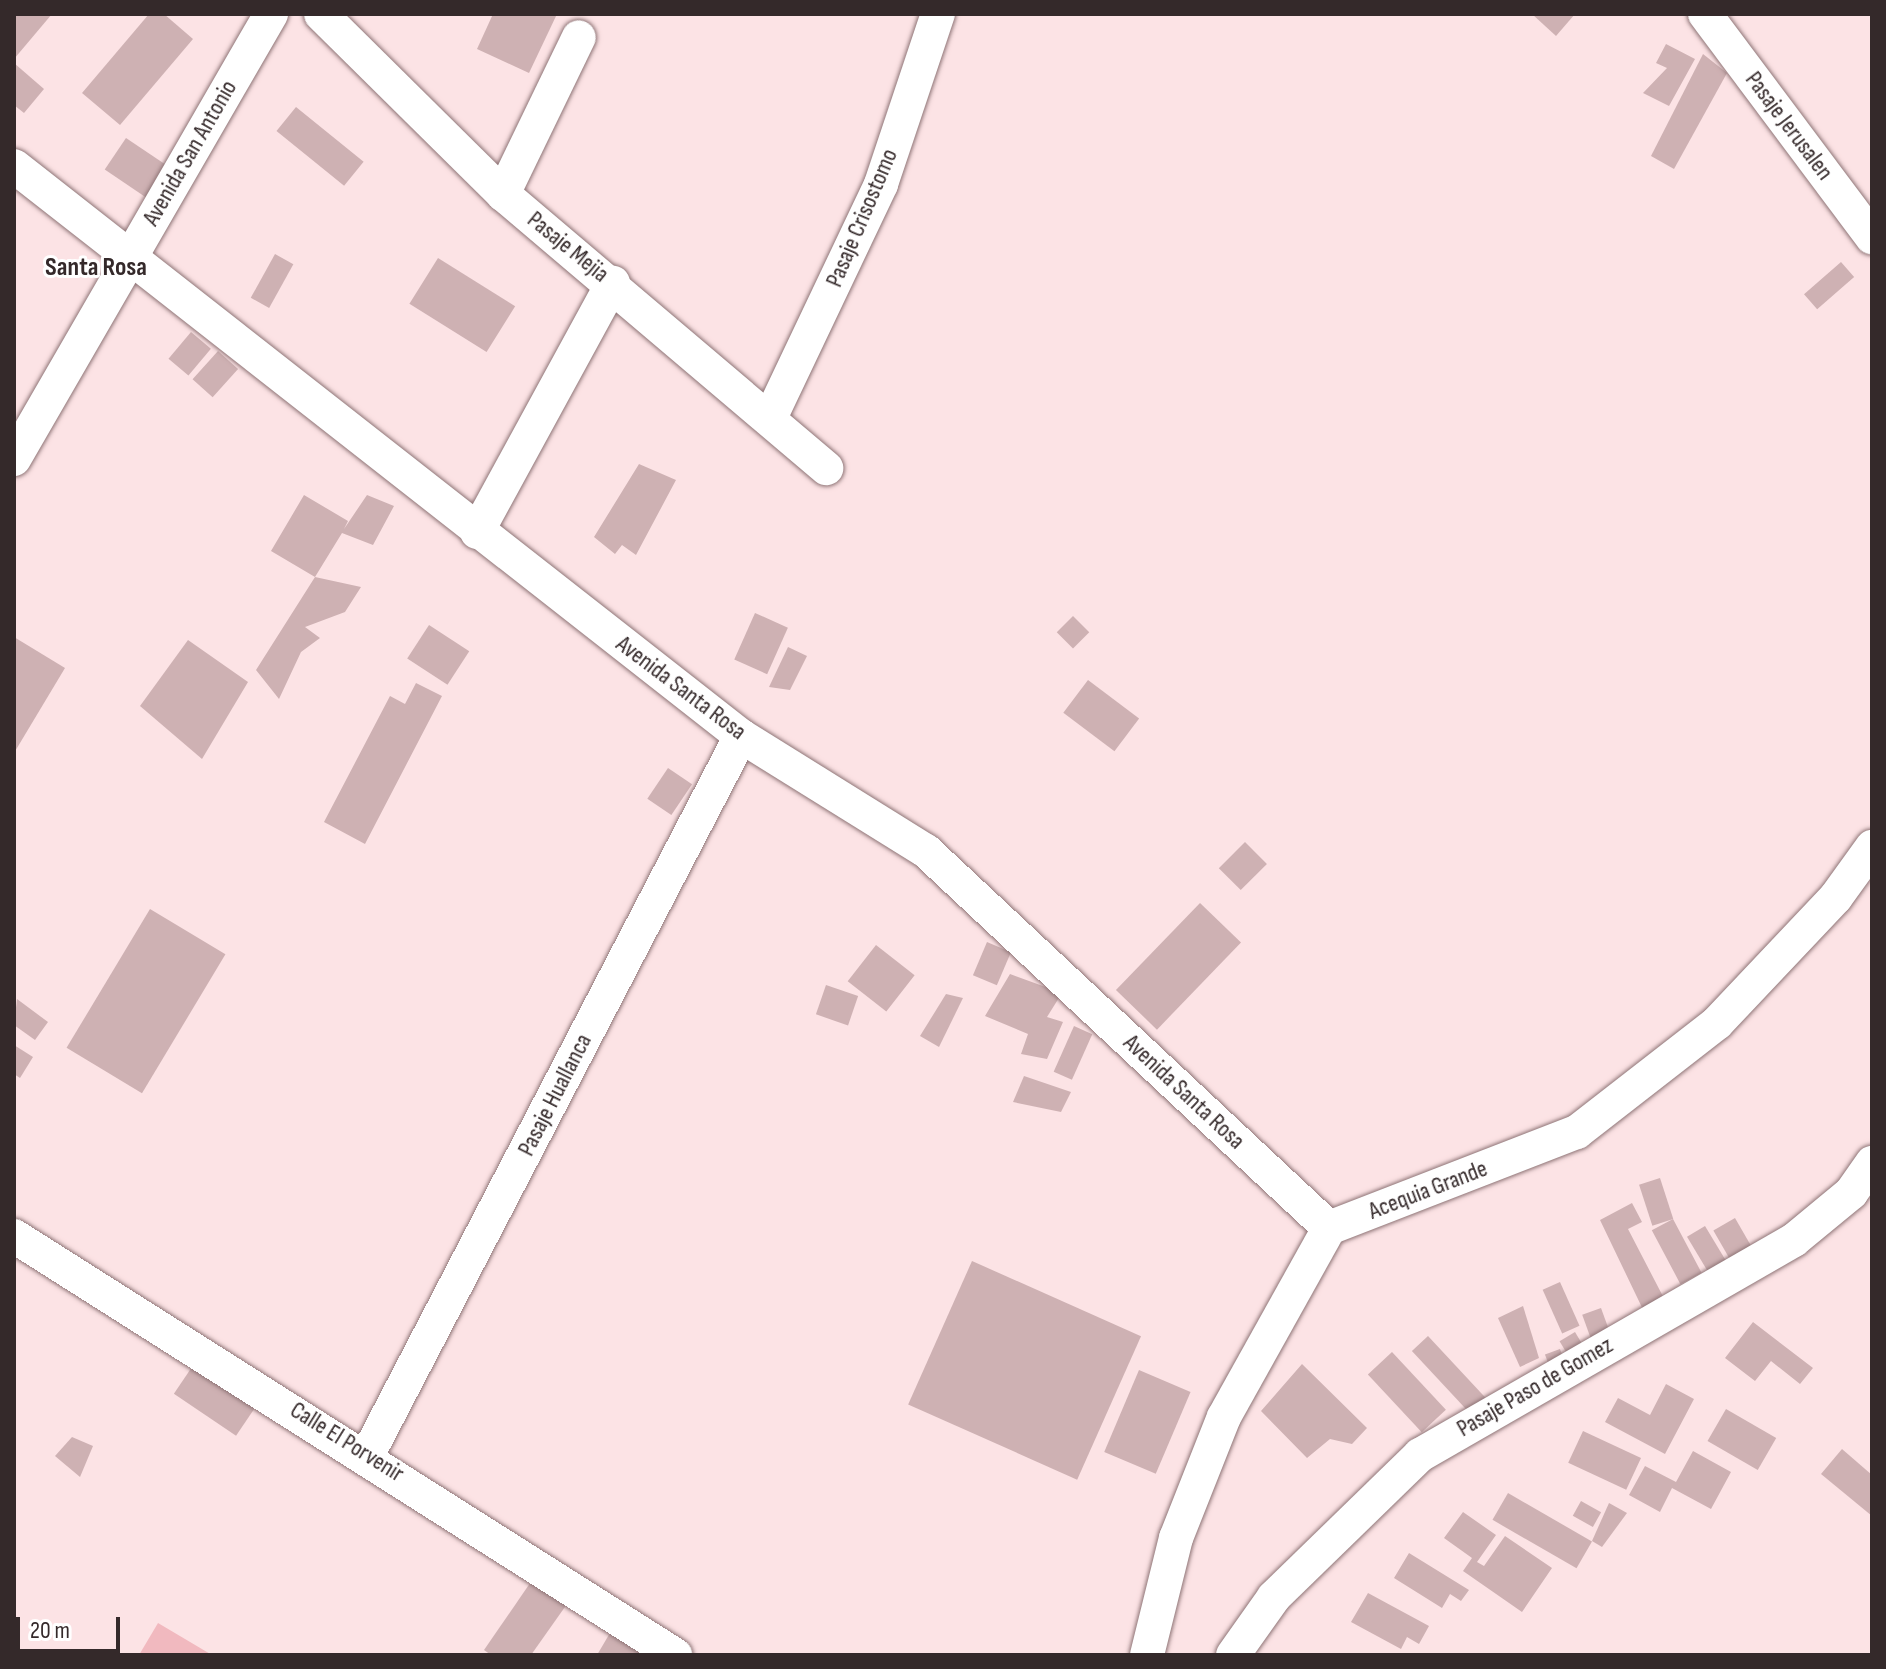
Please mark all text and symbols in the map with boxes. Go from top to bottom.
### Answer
street label: Pasaje Jerusalen [1739,66,1839,186]
street label: Avenida San Antonio [137,75,243,231]
street label: Pasaje Crisostomo [820,145,904,291]
street label: Pasaje Mejia [521,205,615,289]
district label: Santa Rosa [45,252,147,284]
street label: Avenida Santa Rosa [610,630,752,746]
street label: Pasaje Huallanca [512,1029,598,1161]
street label: Avenida Santa Rosa [1117,1029,1251,1155]
street label: Acequia Grande [1364,1154,1492,1226]
street label: Pasaje Paso de Gomez [1452,1331,1618,1443]
street label: Calle El Porvenir [285,1396,409,1488]
scale bar [20,1601,124,1651]
text: 20 m [30,1616,70,1645]

